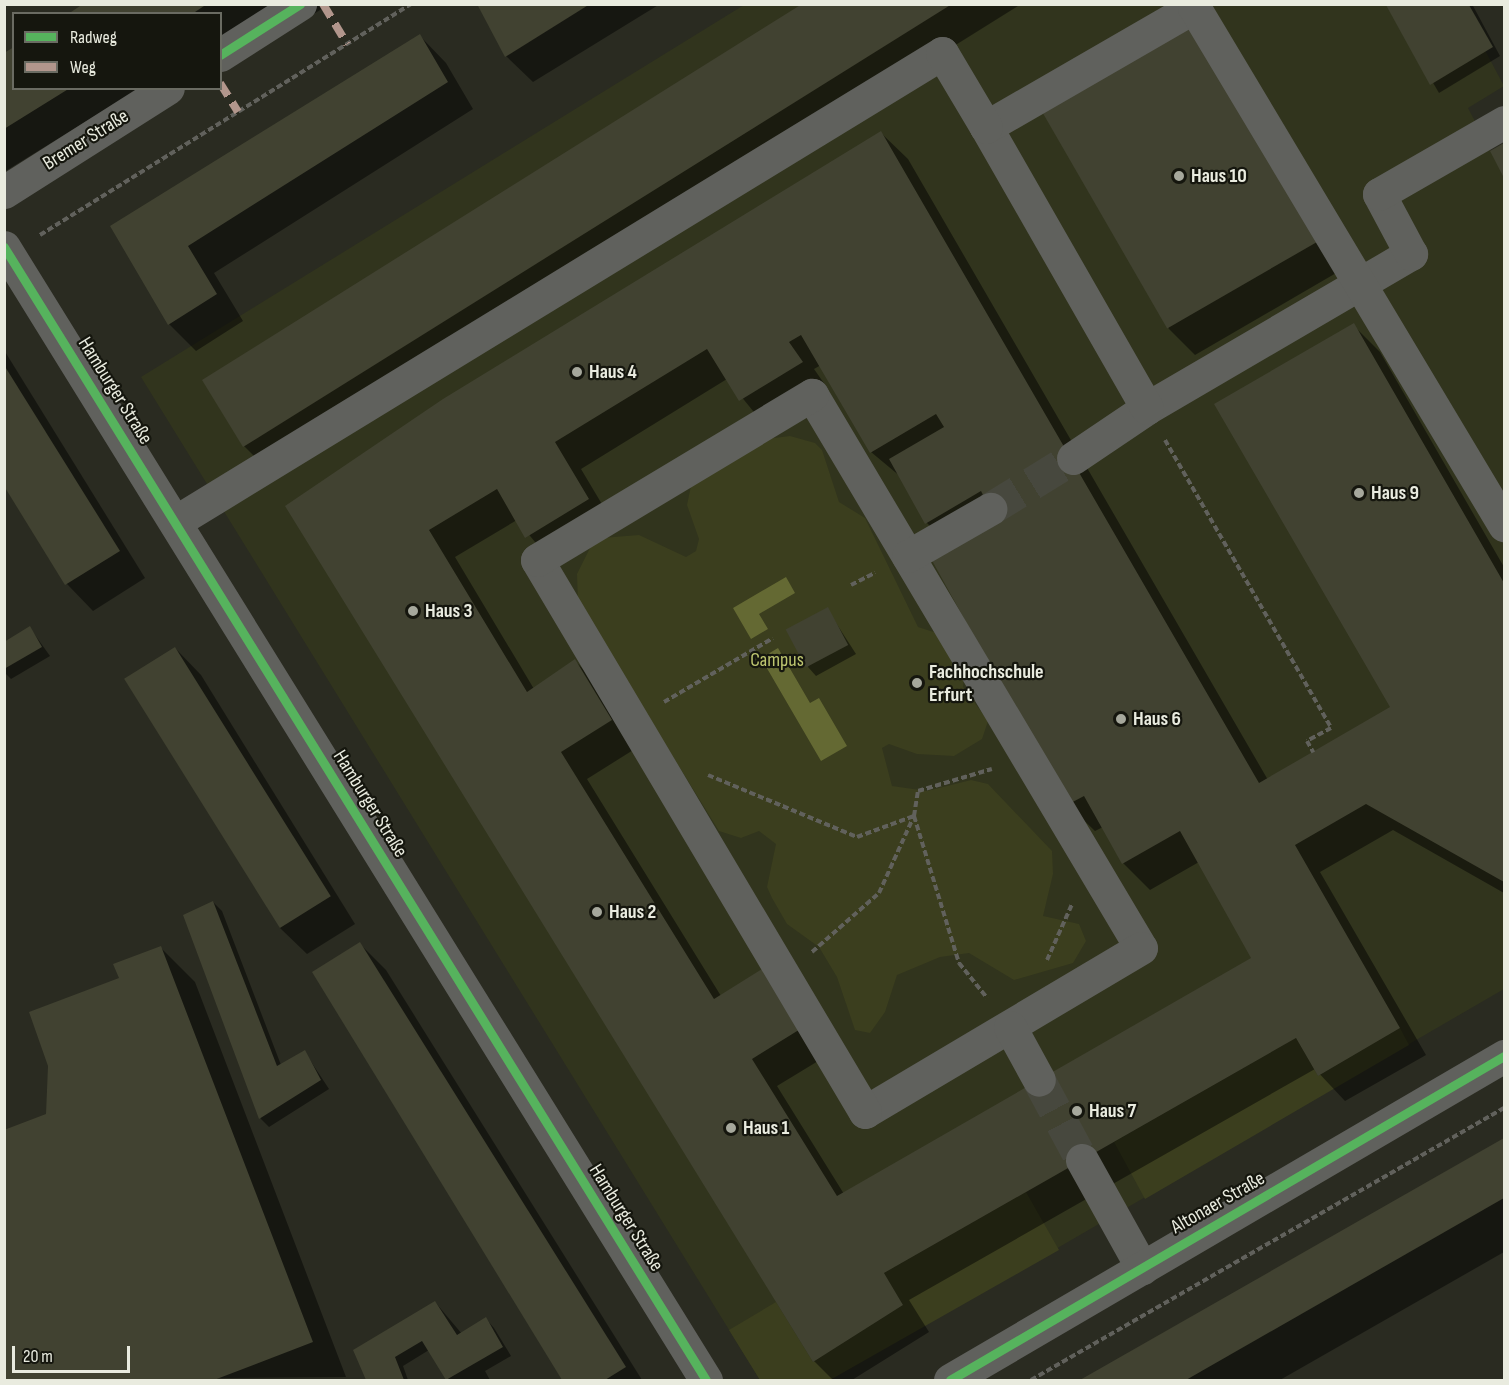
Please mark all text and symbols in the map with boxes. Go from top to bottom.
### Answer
legend [12,12,222,90]
text: Radweg [70,27,117,48]
text: Weg [70,57,96,78]
street label: Bremer Straße [39,104,133,176]
place label: Haus 10 [1191,164,1247,188]
marker: Haus 10 [1172,169,1186,183]
street label: Hamburger Straße [73,333,157,449]
place label: Haus 4 [589,360,637,384]
marker: Haus 4 [570,365,584,379]
place label: Haus 9 [1371,481,1419,505]
marker: Haus 9 [1352,486,1366,500]
place label: Haus 3 [425,599,472,623]
marker: Haus 3 [406,604,420,618]
park label: Campus [750,648,804,672]
place label: Fachhochschule Erfurt [929,660,1044,707]
marker: Fachhochschule Erfurt [910,676,924,690]
place label: Haus 6 [1133,707,1181,731]
marker: Haus 6 [1114,712,1128,726]
street label: Hamburger Straße [328,746,412,862]
place label: Haus 2 [609,900,656,924]
marker: Haus 2 [590,905,604,919]
place label: Haus 7 [1089,1099,1136,1123]
marker: Haus 7 [1070,1104,1084,1118]
place label: Haus 1 [743,1116,789,1140]
marker: Haus 1 [724,1121,738,1135]
street label: Hamburger Straße [584,1160,668,1276]
street label: Altonaer Straße [1167,1167,1269,1239]
scale bar [15,1334,134,1372]
text: 20 m [23,1346,53,1367]

